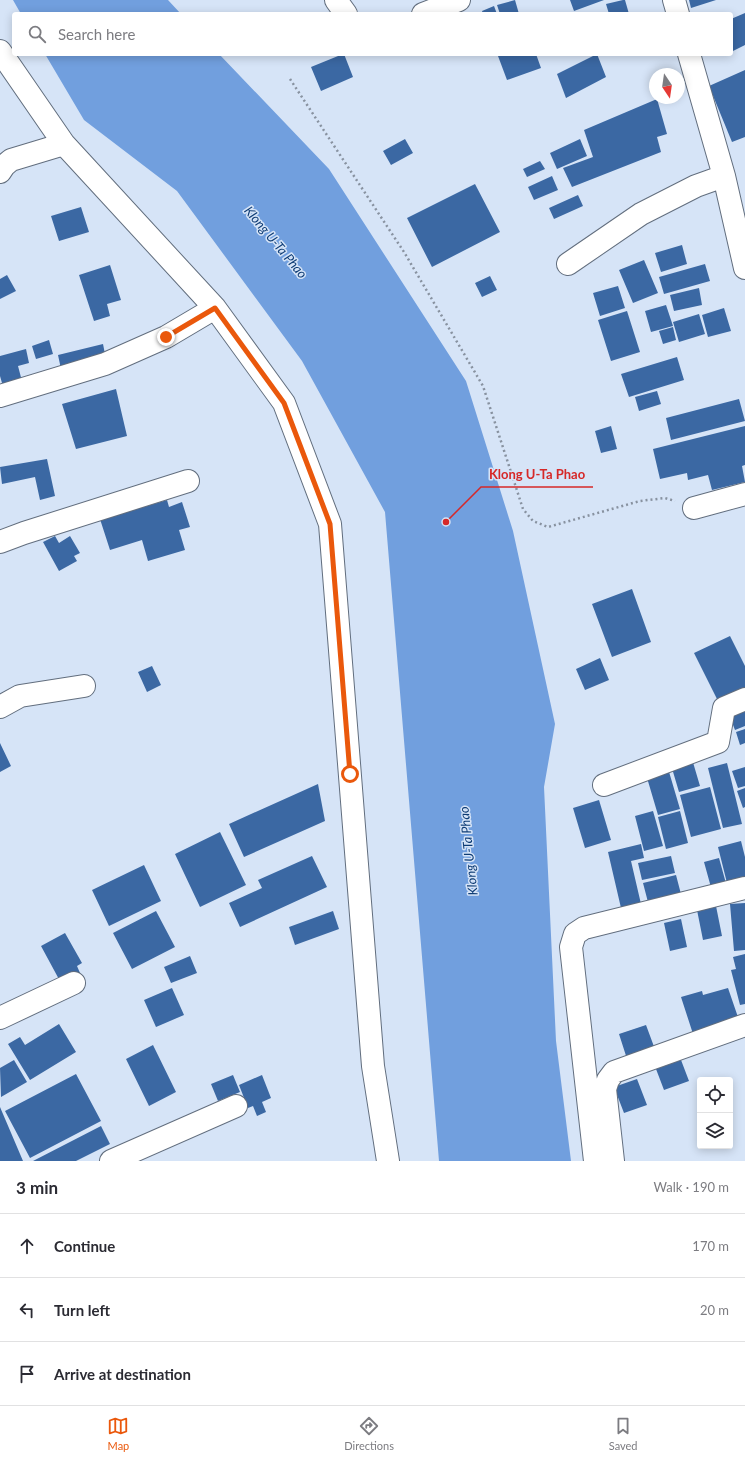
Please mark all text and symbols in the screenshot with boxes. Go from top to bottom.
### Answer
search box [12,12,733,56]
icon: search [26,23,48,45]
text: Search here [58,25,135,43]
north arrow [649,68,685,104]
water label: Klong U-Ta Phao [241,203,311,282]
route end [157,328,175,346]
callout: Klong U-Ta Phao [481,462,593,487]
text: Klong U-Ta Phao [489,466,586,482]
route start [341,765,359,783]
water label: Klong U-Ta Phao [455,805,481,896]
map controls [697,1077,733,1149]
button: locate [697,1077,733,1113]
button: layers [697,1113,733,1149]
text: 3 min [16,1177,58,1198]
text: Walk · 190 m [653,1179,729,1195]
icon: ahead [16,1235,38,1257]
text: Continue [54,1237,115,1255]
text: 170 m [692,1238,729,1254]
icon: left [16,1299,38,1321]
text: Turn left [54,1301,110,1319]
text: 20 m [700,1302,729,1318]
icon: arrive [16,1363,38,1385]
text: Arrive at destination [54,1365,191,1383]
tab: Map [107,1415,129,1452]
tab: Directions [344,1415,394,1452]
tab: Saved [609,1415,638,1452]

